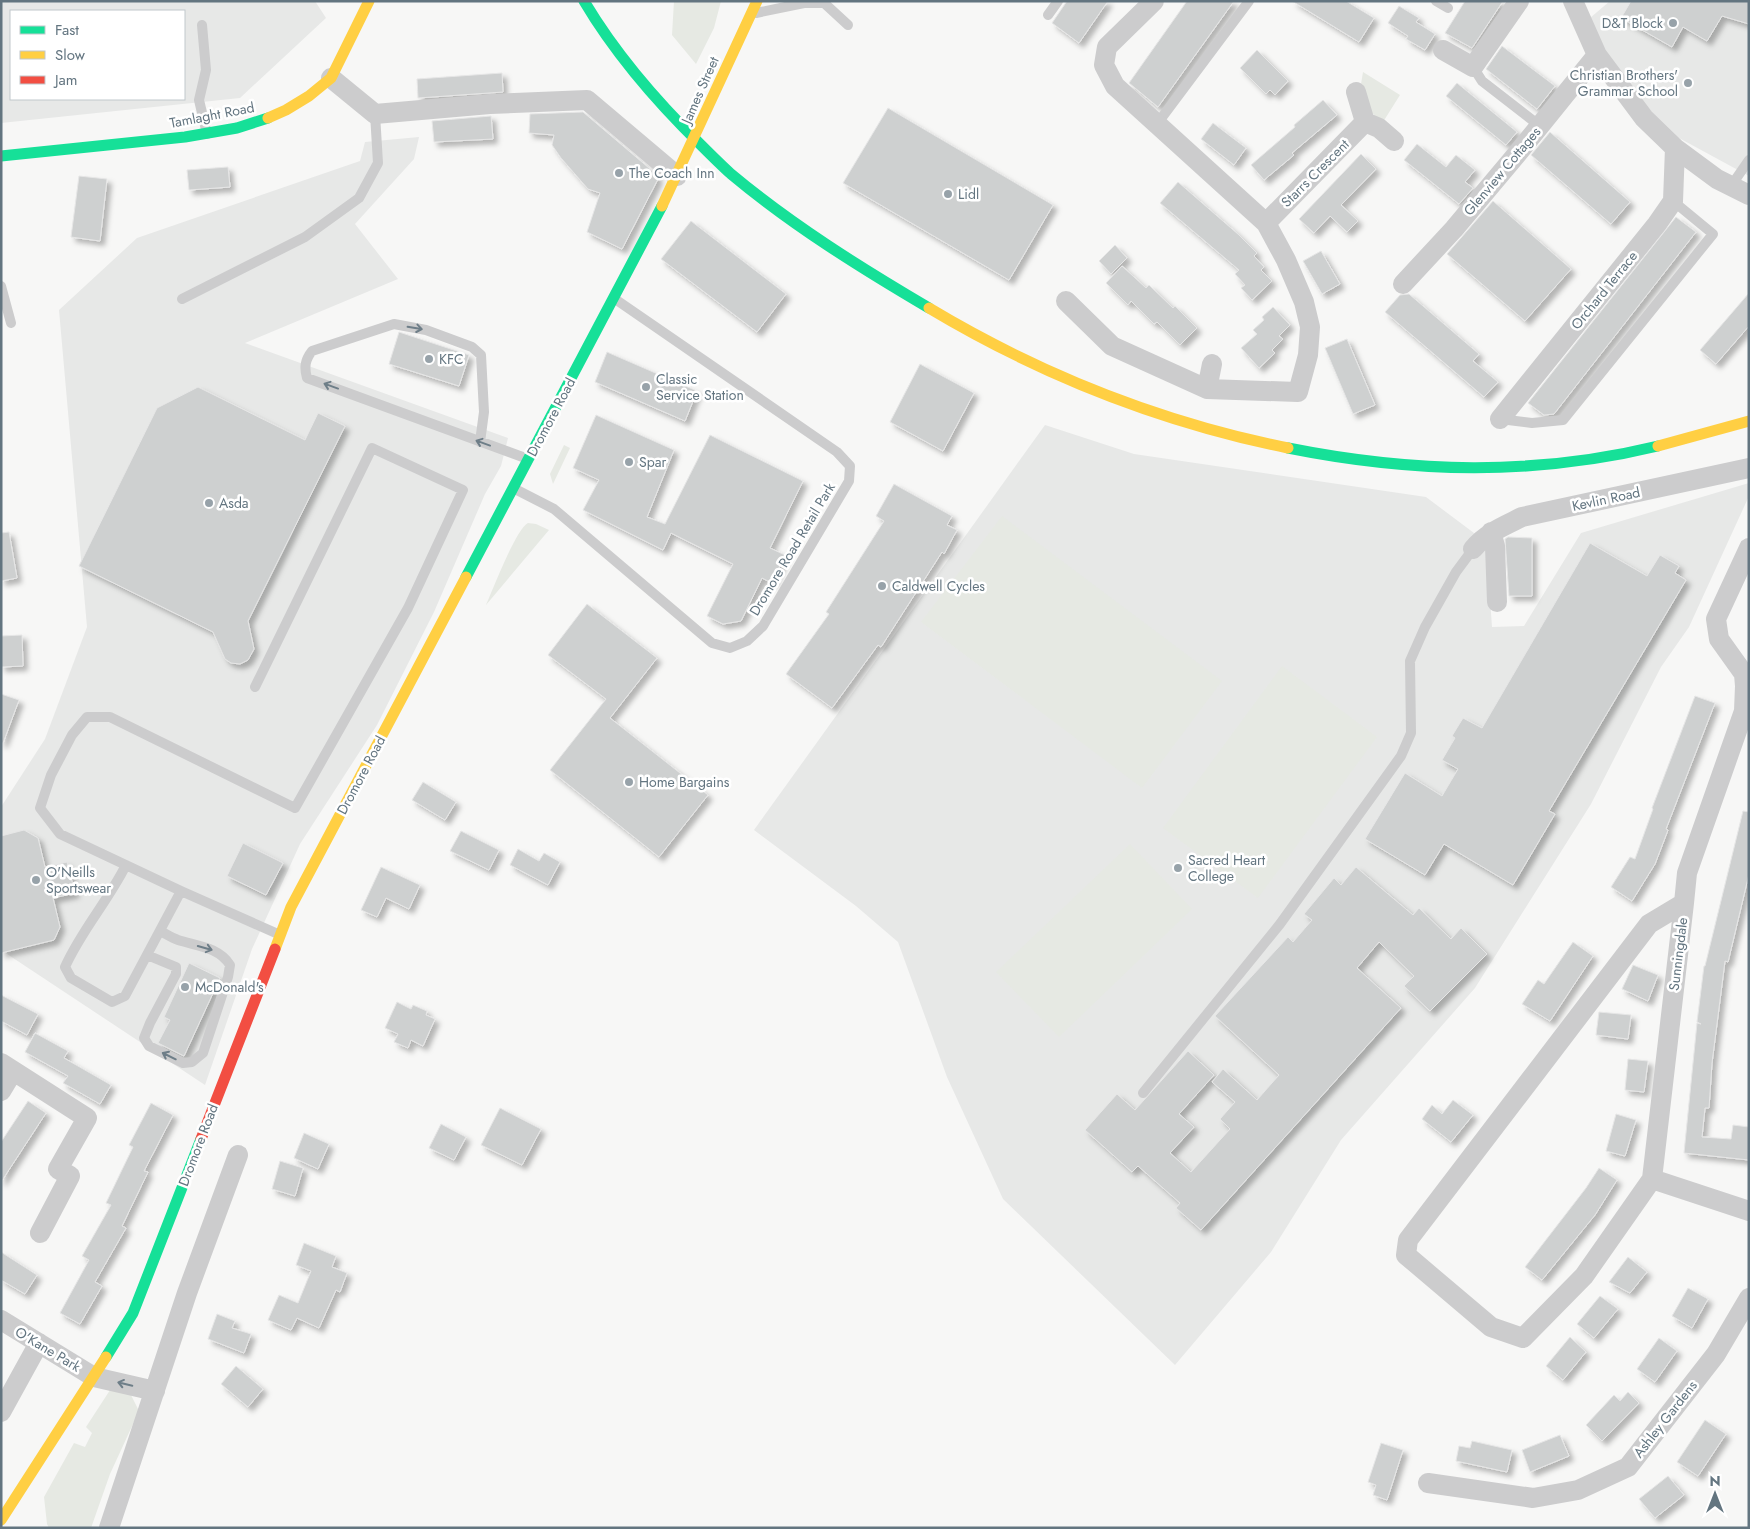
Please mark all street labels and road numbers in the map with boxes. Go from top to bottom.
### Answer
street label: James Street [676,53,724,129]
street label: Tamlaght Road [168,97,256,133]
street label: Glenview Cottages [1459,122,1545,220]
street label: Starrs Crescent [1277,134,1354,211]
street label: Orchard Terrace [1566,246,1642,334]
street label: Dromore Road [522,374,580,460]
street label: Dromore Road Retail Park [744,478,840,619]
street label: Kevlin Road [1570,482,1642,516]
street label: Dromore Road [332,732,390,818]
street label: Sunningdale [1664,916,1692,992]
street label: Dromore Road [173,1101,223,1189]
street label: O'Kane Park [11,1322,85,1377]
street label: Ashley Gardens [1628,1376,1702,1462]

